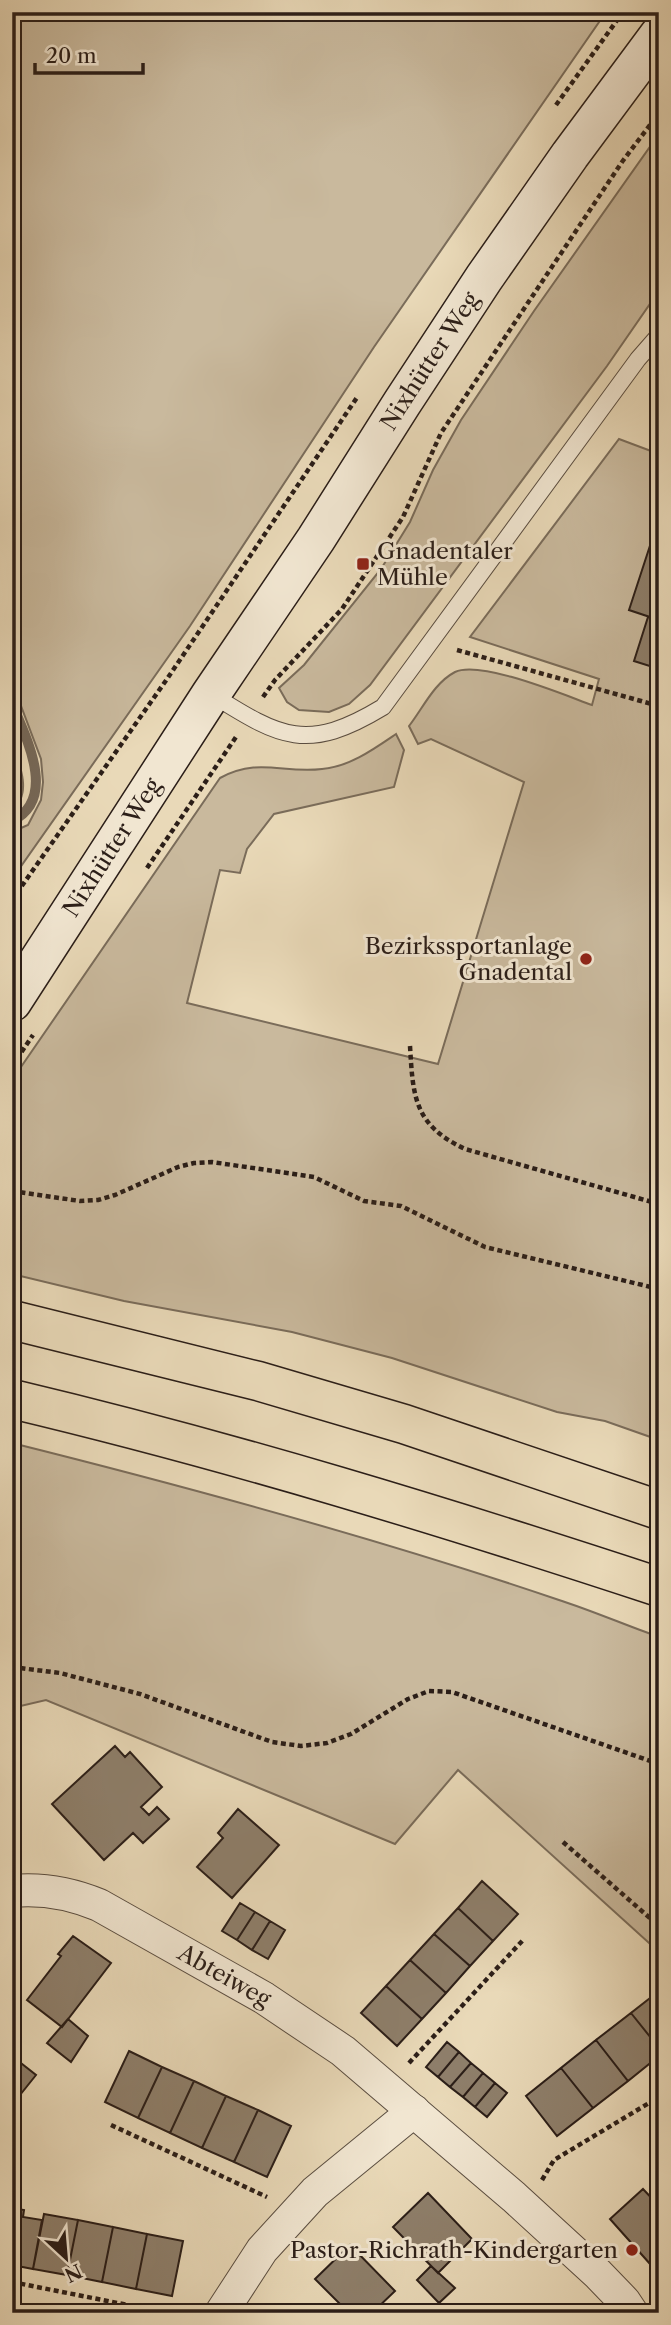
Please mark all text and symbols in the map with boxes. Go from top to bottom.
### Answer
scale bar [35,32,144,76]
text: 20 m [46,43,97,68]
street label: Nixhütter Weg [374,286,485,435]
place label: Gnadentaler Mühle [377,537,513,591]
marker: Gnadentaler Mühle [355,556,371,572]
street label: Nixhütter Weg [57,772,167,922]
place label: Bezirkssportanlage Gnadental [365,932,572,986]
marker: Bezirkssportanlage Gnadental [578,951,594,967]
street label: Abteiweg [172,1938,277,2013]
north arrow [32,2224,102,2294]
place label: Pastor-Richrath-Kindergarten [290,2236,618,2264]
marker: Pastor-Richrath-Kindergarten [624,2242,640,2258]
text: N [61,2259,86,2287]

